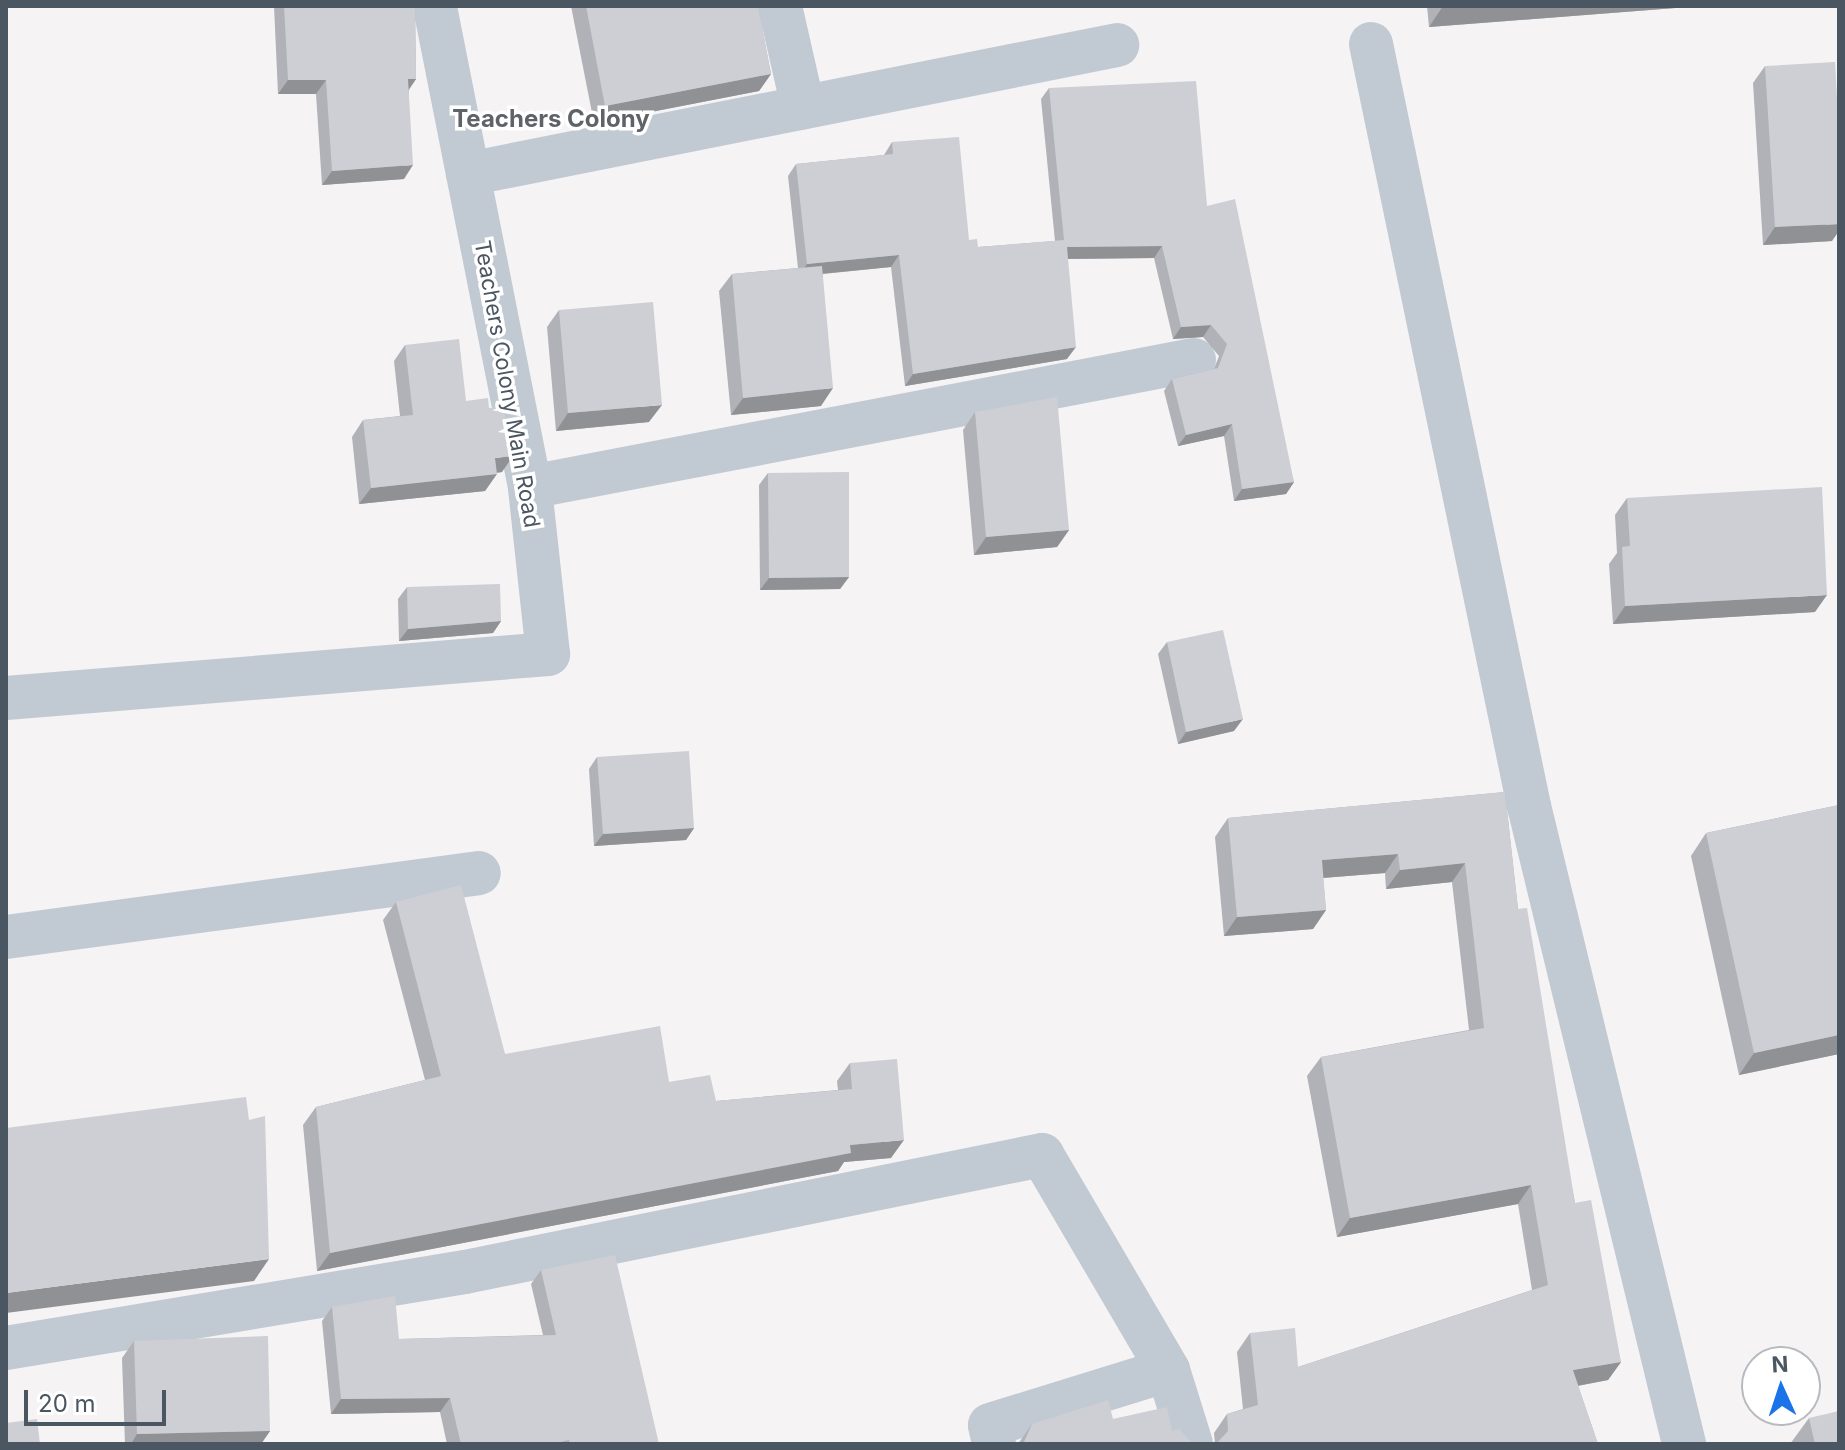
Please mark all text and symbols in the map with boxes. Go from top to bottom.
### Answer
district label: Teachers Colony [452,105,650,133]
street label: Teachers Colony Main Road [469,238,545,530]
north arrow [1741,1346,1821,1426]
text: N [1771,1351,1789,1377]
scale bar [28,1374,170,1424]
text: 20 m [38,1389,96,1418]

